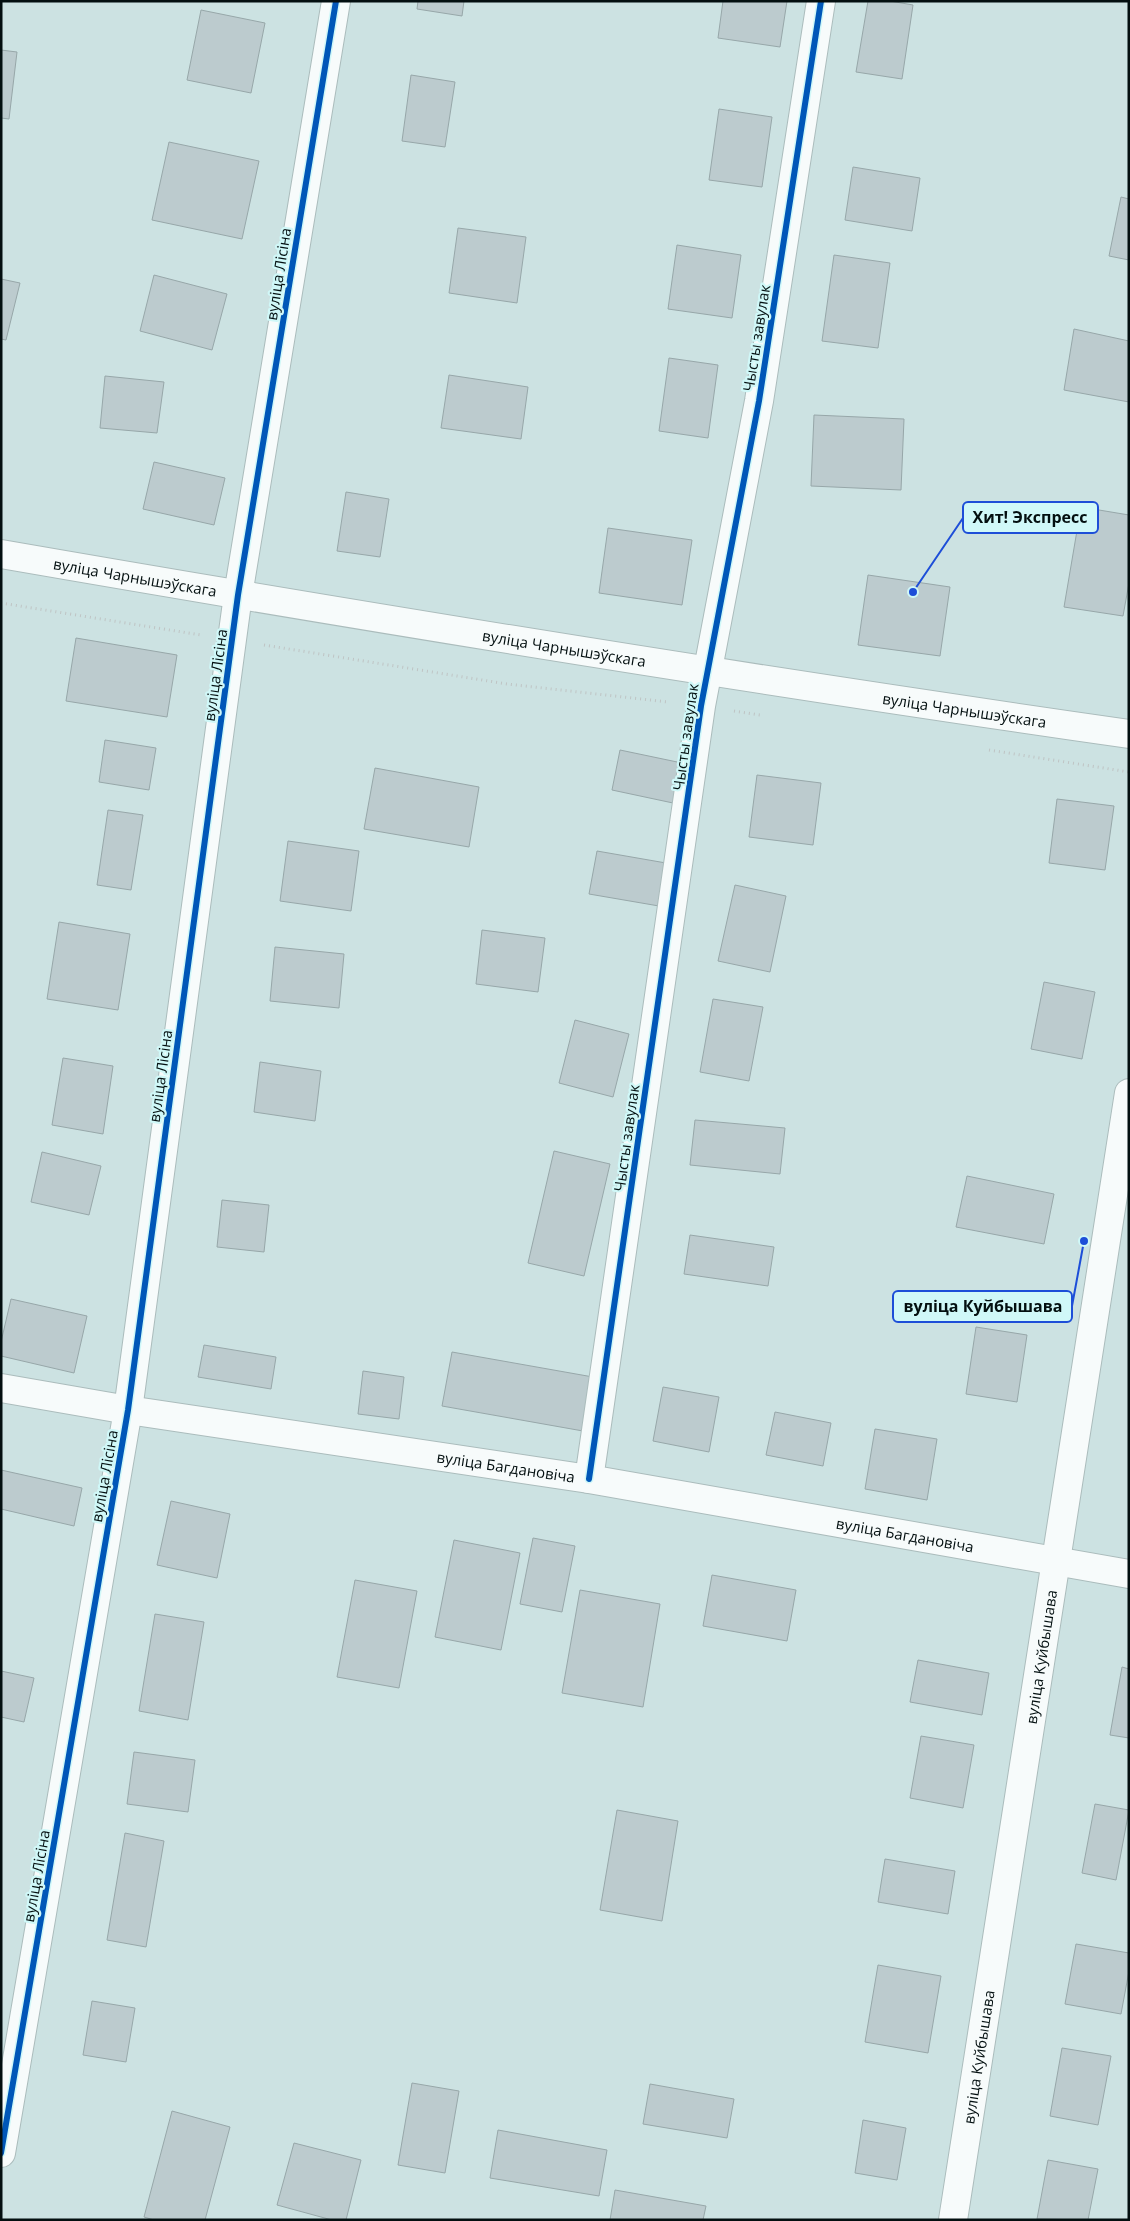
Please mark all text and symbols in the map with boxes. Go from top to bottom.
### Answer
street label: вуліца Лісіна [261,226,295,322]
street label: Чысты завулак [738,283,774,393]
callout: Хит! Экспресс [963,502,1098,533]
text: Хит! Экспресс [973,506,1087,528]
street label: вуліца Чарнышэўскага [52,553,218,601]
street label: вуліца Чарнышэўскага [481,625,647,671]
street label: вуліца Лісіна [199,627,231,723]
street label: Чысты завулак [668,682,702,792]
street label: вуліца Чарнышэўскага [881,688,1048,732]
street label: вуліца Лісіна [144,1028,176,1124]
street label: Чысты завулак [609,1083,643,1193]
callout: вуліца Куйбышава [893,1291,1072,1322]
text: вуліца Куйбышава [903,1295,1063,1317]
street label: вуліца Лісіна [86,1428,122,1524]
street label: вуліца Багдановіча [435,1446,576,1487]
street label: вуліца Багдановіча [835,1513,976,1557]
street label: вуліца Куйбышава [1021,1588,1061,1725]
street label: вуліца Лісіна [18,1828,54,1924]
street label: вуліца Куйбышава [958,1988,999,2125]

